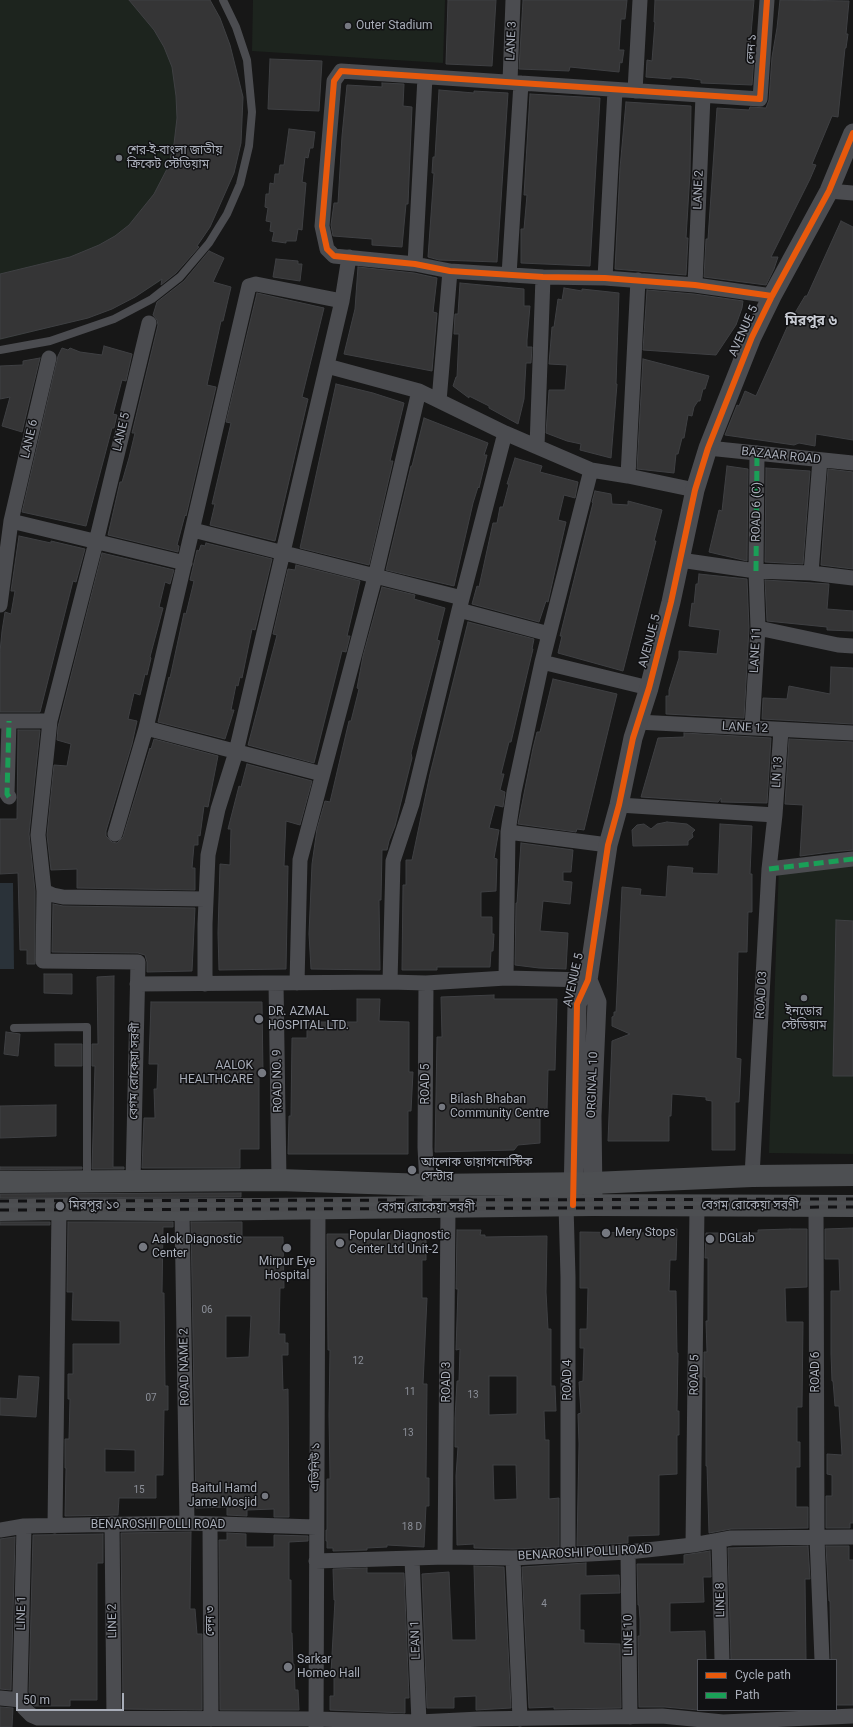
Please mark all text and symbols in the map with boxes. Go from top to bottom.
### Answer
place label: Outer Stadium [356,19,433,33]
marker: Outer Stadium [343,21,353,31]
street label: LANE 3 [504,21,520,61]
street label: লেন ১ [744,33,760,65]
place label: শের-ই-বাংলা জাতীয় ক্রিকেট স্টেডিয়াম [127,144,222,172]
marker: শের-ই-বাংলা জাতীয় ক্রিকেট স্টেডিয়াম [114,153,124,163]
street label: LANE 2 [691,170,707,210]
street label: AVENUE 5 [726,303,762,359]
district label: মিরপুর ৬ [785,313,837,329]
street label: LANE 5 [111,411,133,453]
street label: LANE 6 [19,418,41,460]
street label: BAZAAR ROAD [741,445,821,467]
street label: ROAD 6 (C) [749,482,765,542]
street label: AVENUE 5 [636,613,664,669]
street label: LANE 11 [748,627,764,673]
street label: LANE 12 [722,720,768,736]
street label: LN 13 [770,756,786,788]
street label: AVENUE 5 [561,952,587,1008]
street label: ROAD 03 [754,971,770,1019]
marker: ইনডোর স্টেডিয়াম [799,993,809,1003]
place label: DR. AZMAL HOSPITAL LTD. [268,1005,349,1033]
place label: ইনডোর স্টেডিয়াম [782,1005,826,1033]
marker: DR. AZMAL HOSPITAL LTD. [253,1013,265,1025]
street label: বেগম রোকেয়া সরণী [127,1022,143,1120]
street label: ROAD NO. 9 [270,1049,286,1113]
street label: ORGINAL 10 [585,1052,601,1118]
place label: AALOK HEALTHCARE [179,1059,253,1087]
street label: ROAD 5 [419,1064,433,1104]
marker: AALOK HEALTHCARE [256,1067,268,1079]
place label: Bilash Bhaban Community Centre [450,1093,549,1121]
marker: Bilash Bhaban Community Centre [437,1102,447,1112]
place label: আলোক ডায়াগনোস্টিক সেন্টার [421,1156,533,1184]
marker: আলোক ডায়াগনোস্টিক সেন্টার [406,1164,418,1176]
place label: মিরপুর ১০ [69,1199,120,1213]
street label: বেগম রোকেয়া সরণী [701,1199,799,1213]
marker: মিরপুর ১০ [54,1200,66,1212]
street label: বেগম রোকেয়া সরণী [377,1201,475,1215]
place label: Mery Stops [615,1226,675,1240]
marker: Mery Stops [600,1227,612,1239]
place label: Popular Diagnostic Center Ltd Unit-2 [349,1229,450,1257]
place label: DGLab [719,1232,755,1246]
place label: Aalok Diagnostic Center [152,1233,242,1261]
marker: DGLab [704,1233,716,1245]
marker: Popular Diagnostic Center Ltd Unit-2 [334,1237,346,1249]
marker: Aalok Diagnostic Center [137,1241,149,1253]
marker: Mirpur Eye Hospital [281,1242,293,1254]
place label: Mirpur Eye Hospital [259,1255,315,1283]
house number: 06 [201,1304,213,1316]
street label: ROAD NAME 2 [177,1328,193,1406]
street label: ROAD 6 [809,1352,823,1392]
street label: ROAD 5 [687,1354,703,1396]
house number: 12 [352,1355,364,1367]
street label: ROAD 4 [561,1360,575,1400]
street label: ROAD 3 [440,1362,454,1402]
house number: 11 [404,1386,416,1398]
house number: 13 [467,1389,479,1401]
house number: 07 [145,1392,157,1404]
house number: 13 [402,1427,414,1439]
street label: এভিনিউ ১ [308,1442,324,1492]
place label: Baitul Hamd Jame Mosjid [188,1482,257,1510]
house number: 15 [133,1484,145,1496]
marker: Baitul Hamd Jame Mosjid [260,1491,270,1501]
street label: BENAROSHI POLLI ROAD [91,1518,225,1532]
house number: 18 D [402,1521,422,1533]
street label: BENAROSHI POLLI ROAD [517,1542,653,1564]
street label: LINE 8 [713,1582,729,1618]
street label: LINE 1 [14,1595,30,1631]
house number: 4 [541,1598,547,1610]
street label: LINE 2 [105,1603,121,1639]
street label: লেন ৩ [204,1606,218,1636]
street label: LINE 10 [621,1614,637,1656]
street label: LEAN 1 [408,1620,424,1660]
place label: Sarkar Homeo Hall [297,1653,360,1681]
legend [697,1659,837,1711]
marker: Sarkar Homeo Hall [282,1661,294,1673]
text: Cycle path [735,1668,791,1682]
scale bar [18,1685,126,1711]
text: Path [735,1688,760,1702]
text: 50 m [23,1693,50,1707]

